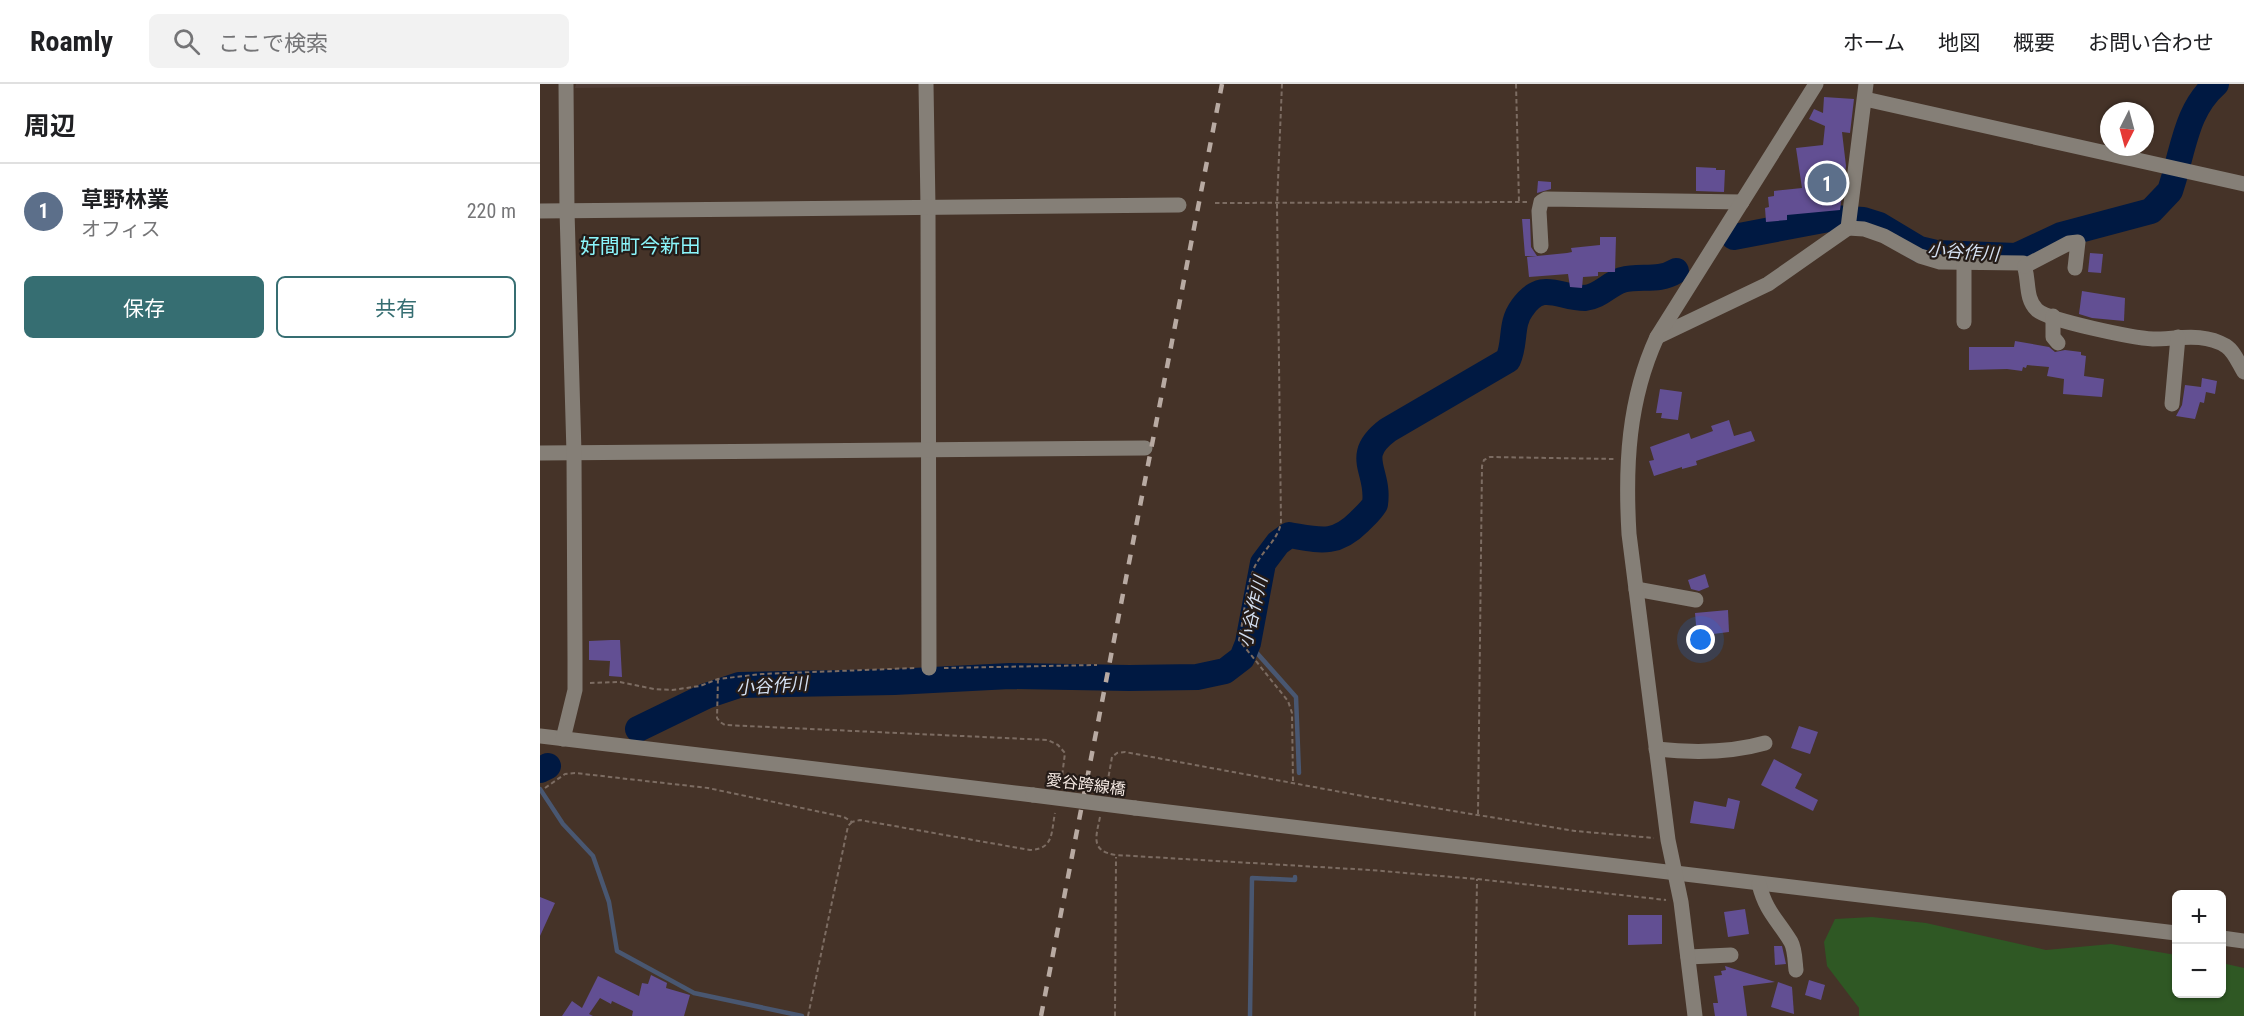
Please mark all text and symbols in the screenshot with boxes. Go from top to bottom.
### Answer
search box [149,14,569,68]
text: Roamly [30,25,113,58]
icon: search [170,25,203,58]
text: ここで検索 [218,31,328,56]
text: ホーム [1843,31,1905,55]
text: 地図 [1938,31,1980,55]
text: 概要 [2013,31,2055,55]
text: お問い合わせ [2088,31,2214,55]
north arrow [2100,102,2154,156]
text: 周辺 [24,111,76,141]
pin: 1 [1808,160,1846,206]
text: 草野林業 [81,187,169,212]
text: 1 [38,199,49,223]
text: 220 m [467,199,516,223]
text: オフィス [81,217,161,241]
district label: 好間町今新田 [580,234,700,258]
water label: 小谷作川 [1926,239,2002,265]
button: 保存 [24,276,264,338]
button: 共有 [276,276,516,338]
water label: 小谷作川 [1234,572,1271,649]
your location [1686,625,1715,654]
water label: 小谷作川 [735,672,811,698]
street label: 愛谷跨線橋 [1045,770,1127,799]
map controls [2172,890,2226,998]
button: + [2172,890,2226,944]
button: − [2172,944,2226,998]

